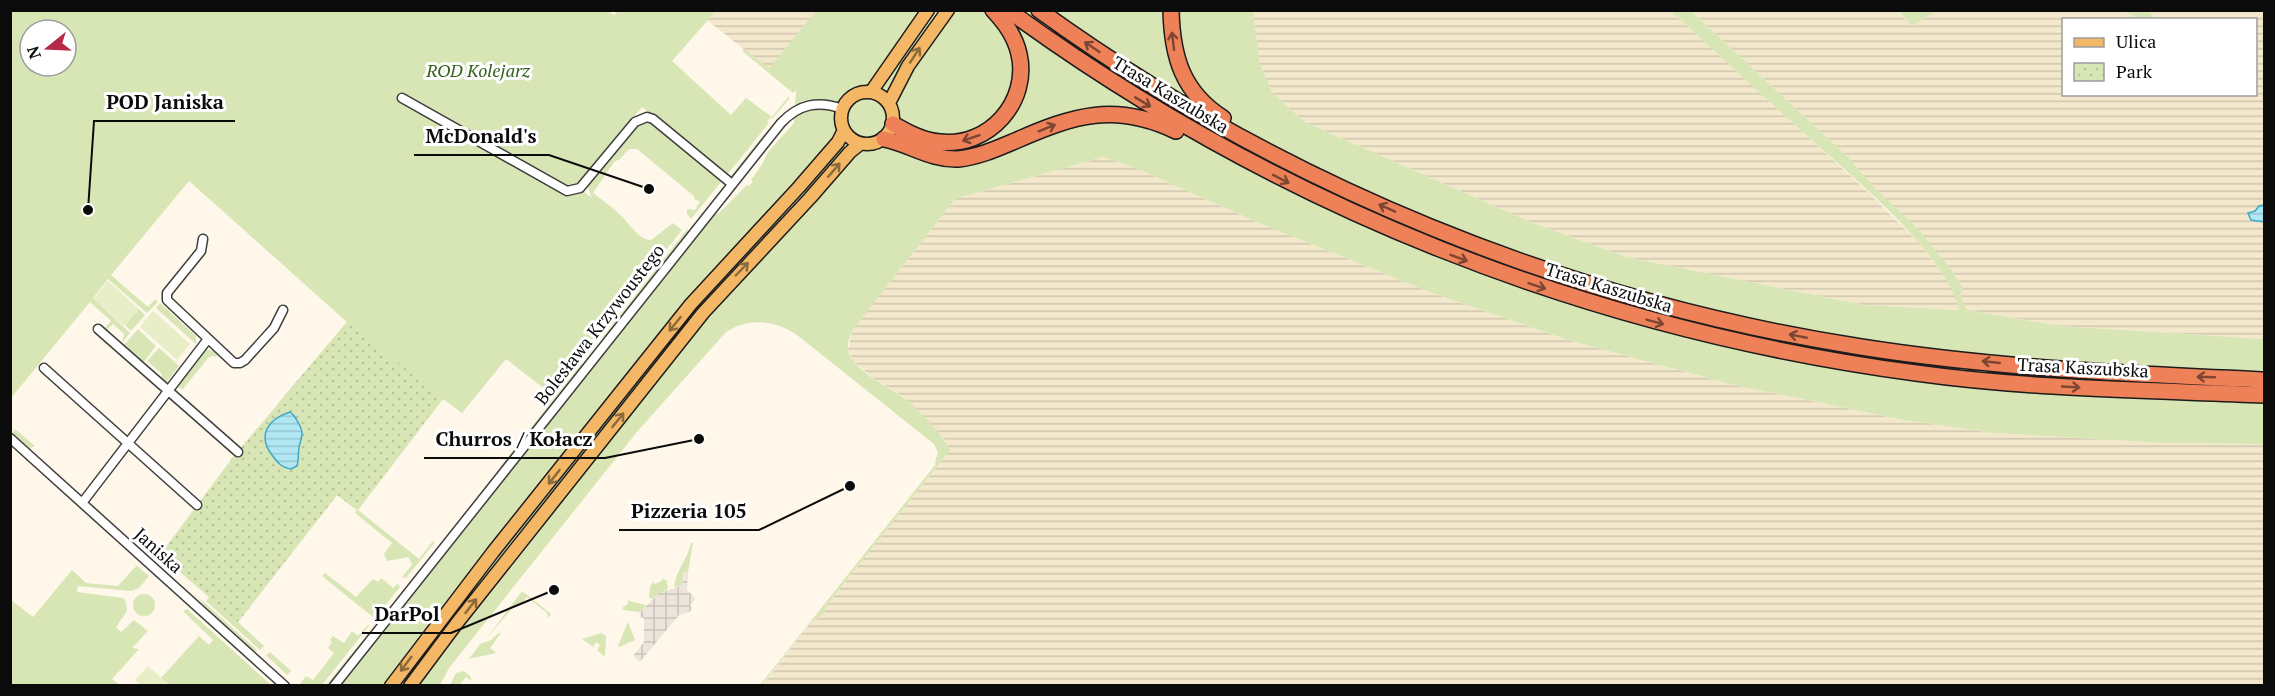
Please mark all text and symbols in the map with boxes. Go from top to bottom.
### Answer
north arrow [18,18,78,78]
legend [2062,18,2257,96]
text: Ulica [2116,29,2156,53]
one-way arrow [1167,31,1178,51]
one-way arrow [1084,41,1101,53]
text: N [21,43,46,62]
one-way arrow [909,47,921,64]
street label: Trasa Kaszubska [1108,50,1234,138]
park label: ROD Kolejarz [425,58,531,82]
text: Park [2116,59,2153,83]
callout: POD Janiska [94,83,235,121]
text: POD Janiska [106,88,224,115]
one-way arrow [1134,96,1151,108]
callout: McDonald's [414,117,549,155]
one-way arrow [1037,121,1056,132]
text: McDonald's [425,122,537,149]
one-way arrow [962,133,981,144]
one-way arrow [828,162,841,178]
one-way arrow [1272,174,1290,185]
one-way arrow [1378,202,1396,214]
street label: Bolesława Krzywoustego [529,239,669,409]
one-way arrow [1450,253,1468,264]
street label: Trasa Kaszubska [1543,256,1675,318]
one-way arrow [735,262,749,277]
one-way arrow [1527,282,1546,293]
one-way arrow [668,316,681,332]
one-way arrow [1645,317,1664,328]
one-way arrow [1788,330,1808,341]
street label: Trasa Kaszubska [2017,352,2149,382]
one-way arrow [1981,357,2001,368]
one-way arrow [2197,372,2217,383]
one-way arrow [2061,381,2081,392]
one-way arrow [612,412,625,428]
callout: Churros / Kołacz [424,420,605,458]
text: Churros / Kołacz [435,425,593,452]
one-way arrow [547,468,560,484]
callout: Pizzeria 105 [619,492,759,530]
text: Pizzeria 105 [631,497,747,524]
street label: Janiska [130,522,188,578]
callout: DarPol [362,595,451,633]
one-way arrow [464,598,477,614]
text: DarPol [374,600,440,627]
one-way arrow [400,656,413,672]

